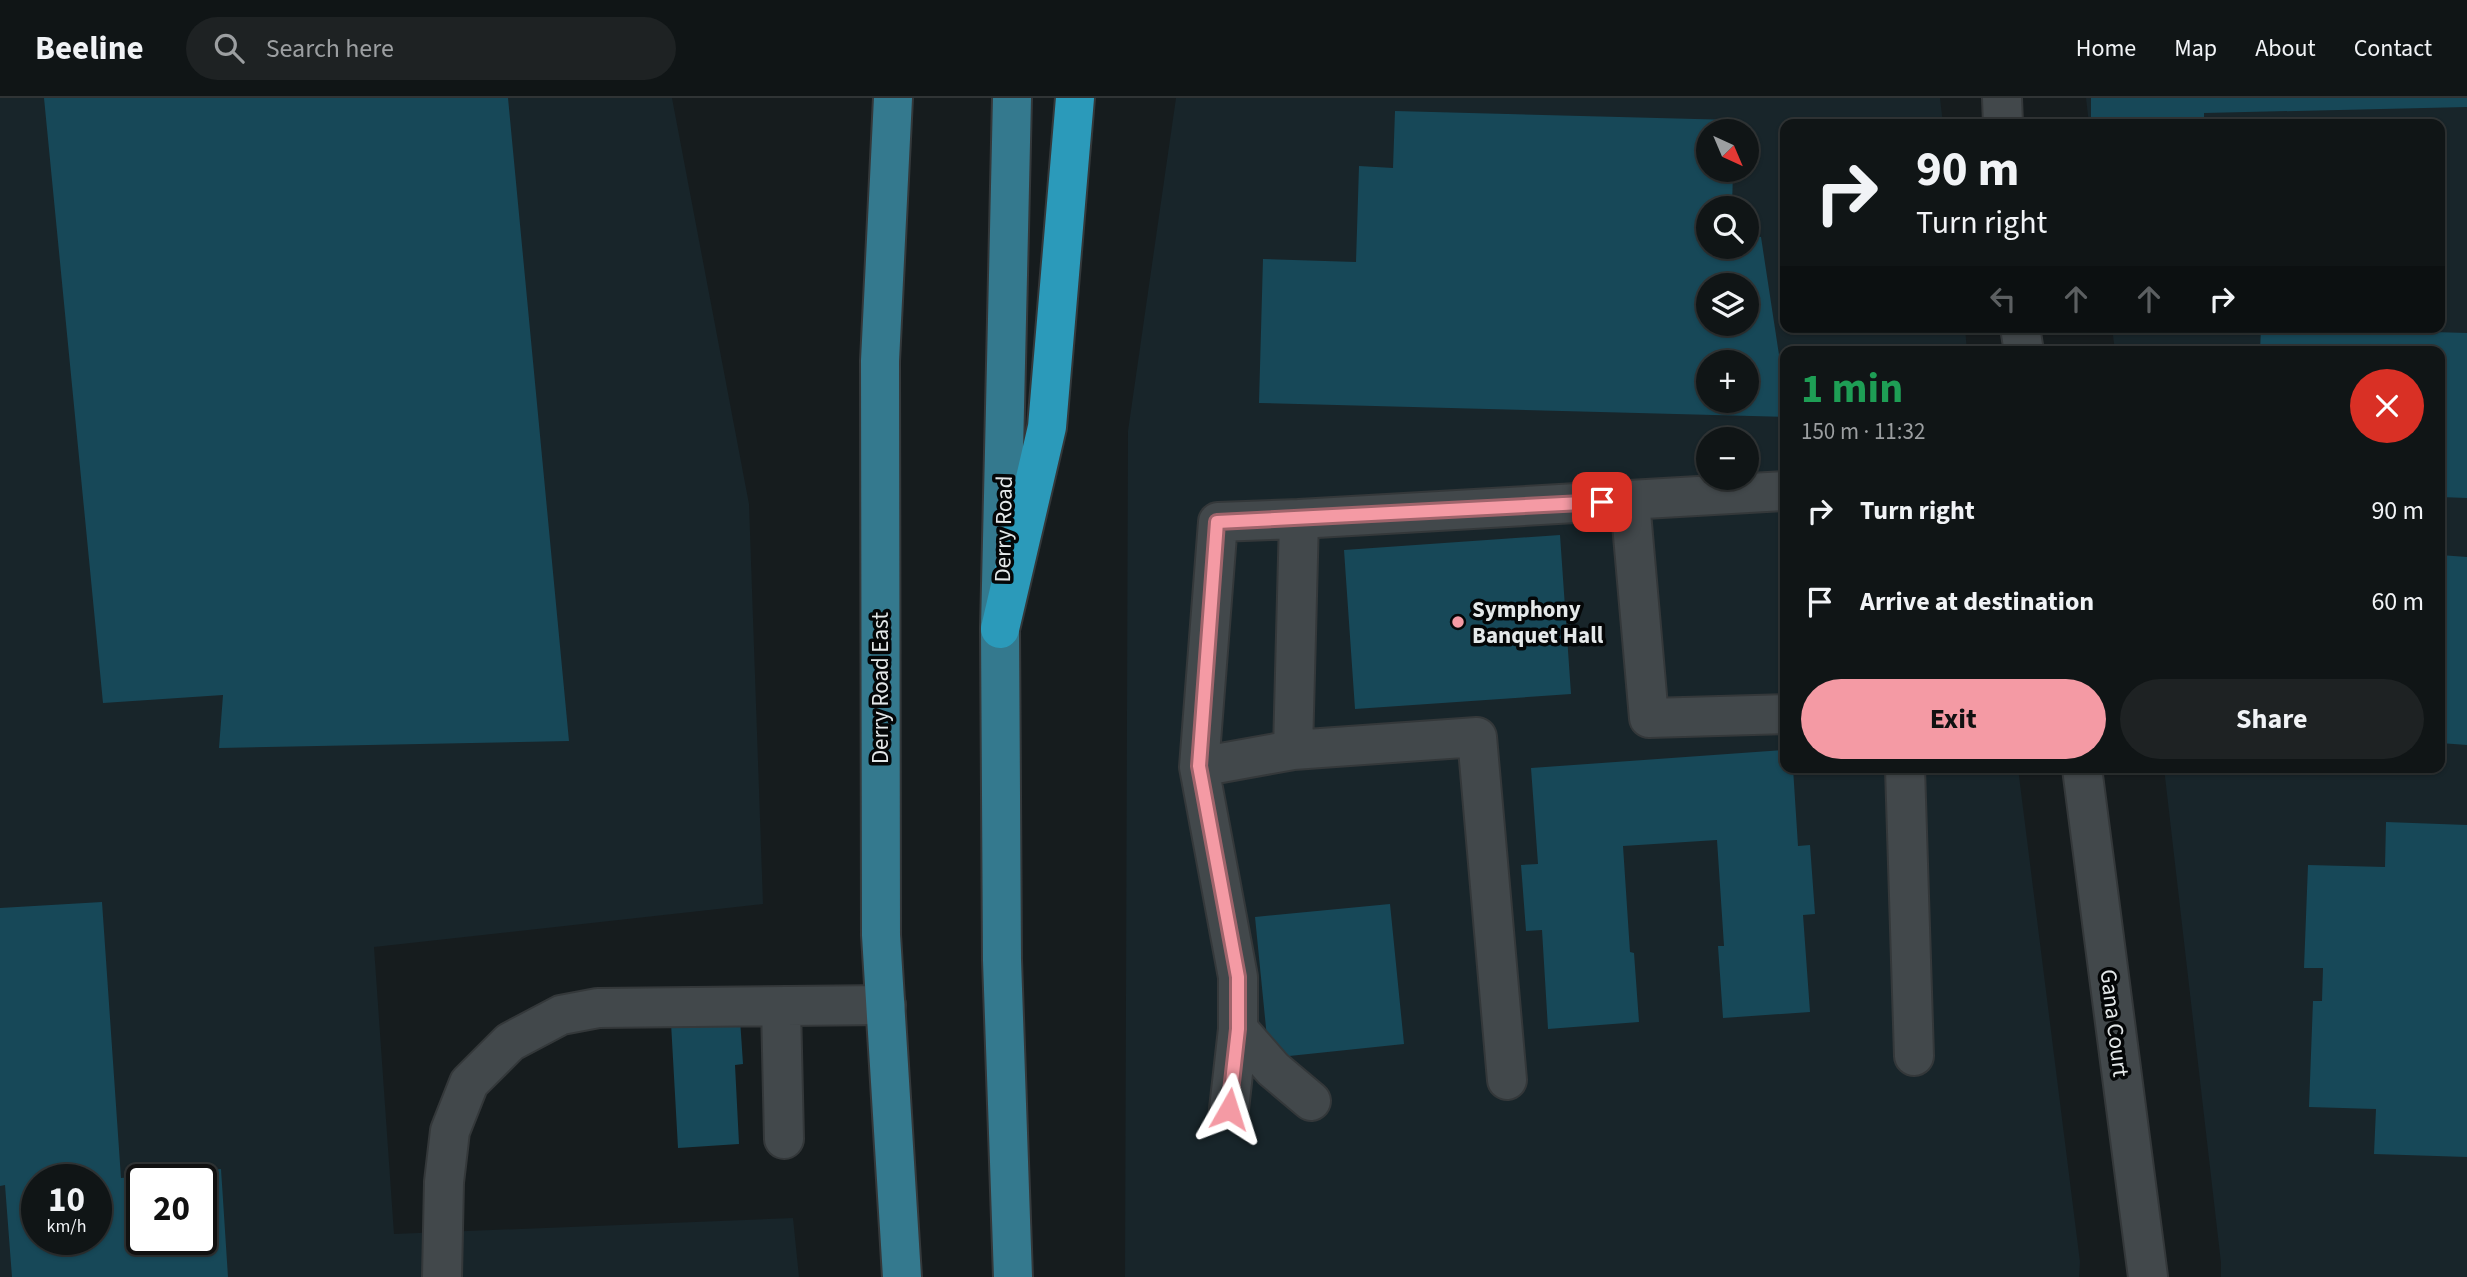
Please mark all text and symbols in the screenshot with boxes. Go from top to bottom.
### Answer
search box [186,17,676,80]
text: Beeline [35,25,144,72]
icon: search [210,29,248,67]
text: Search here [266,30,394,67]
text: Home [2076,31,2136,66]
text: Map [2174,31,2217,66]
text: About [2255,31,2316,66]
text: Contact [2354,31,2432,66]
north arrow [1696,119,1759,182]
map controls [1696,119,1759,490]
text: 90 m [1916,135,2020,205]
icon: right [1801,147,1892,238]
button: search [1696,196,1759,259]
text: Turn right [1916,200,2047,246]
button: layers [1696,273,1759,336]
icon: left [1984,280,2022,318]
icon: ahead [2057,280,2095,318]
icon: ahead [2130,280,2168,318]
icon: right [2203,280,2241,318]
button: + [1696,350,1759,413]
text: 1 min [1801,359,1903,419]
button: close [2350,369,2424,443]
text: 150 m · 11:32 [1801,415,1925,448]
button: − [1696,427,1759,490]
pin [1572,472,1632,532]
street label: Derry Road [986,475,1021,583]
icon: arrive [1583,483,1621,521]
icon: right [1801,492,1839,530]
text: Turn right [1860,492,1975,529]
text: 90 m [2371,492,2424,529]
icon: arrive [1801,583,1839,621]
text: Arrive at destination [1860,583,2094,620]
text: 60 m [2371,583,2424,620]
place label: Symphony Banquet Hall [1472,593,1604,652]
street label: Derry Road East [864,612,897,764]
marker: Symphony Banquet Hall [1450,614,1466,630]
button: Exit [1801,679,2106,759]
button: Share [2120,679,2424,759]
street label: Gana Court [2092,967,2138,1079]
position arrow [1192,1072,1266,1146]
speed limit sign: 20 [126,1164,217,1255]
text: 10 [48,1175,85,1225]
text: km/h [47,1214,86,1239]

